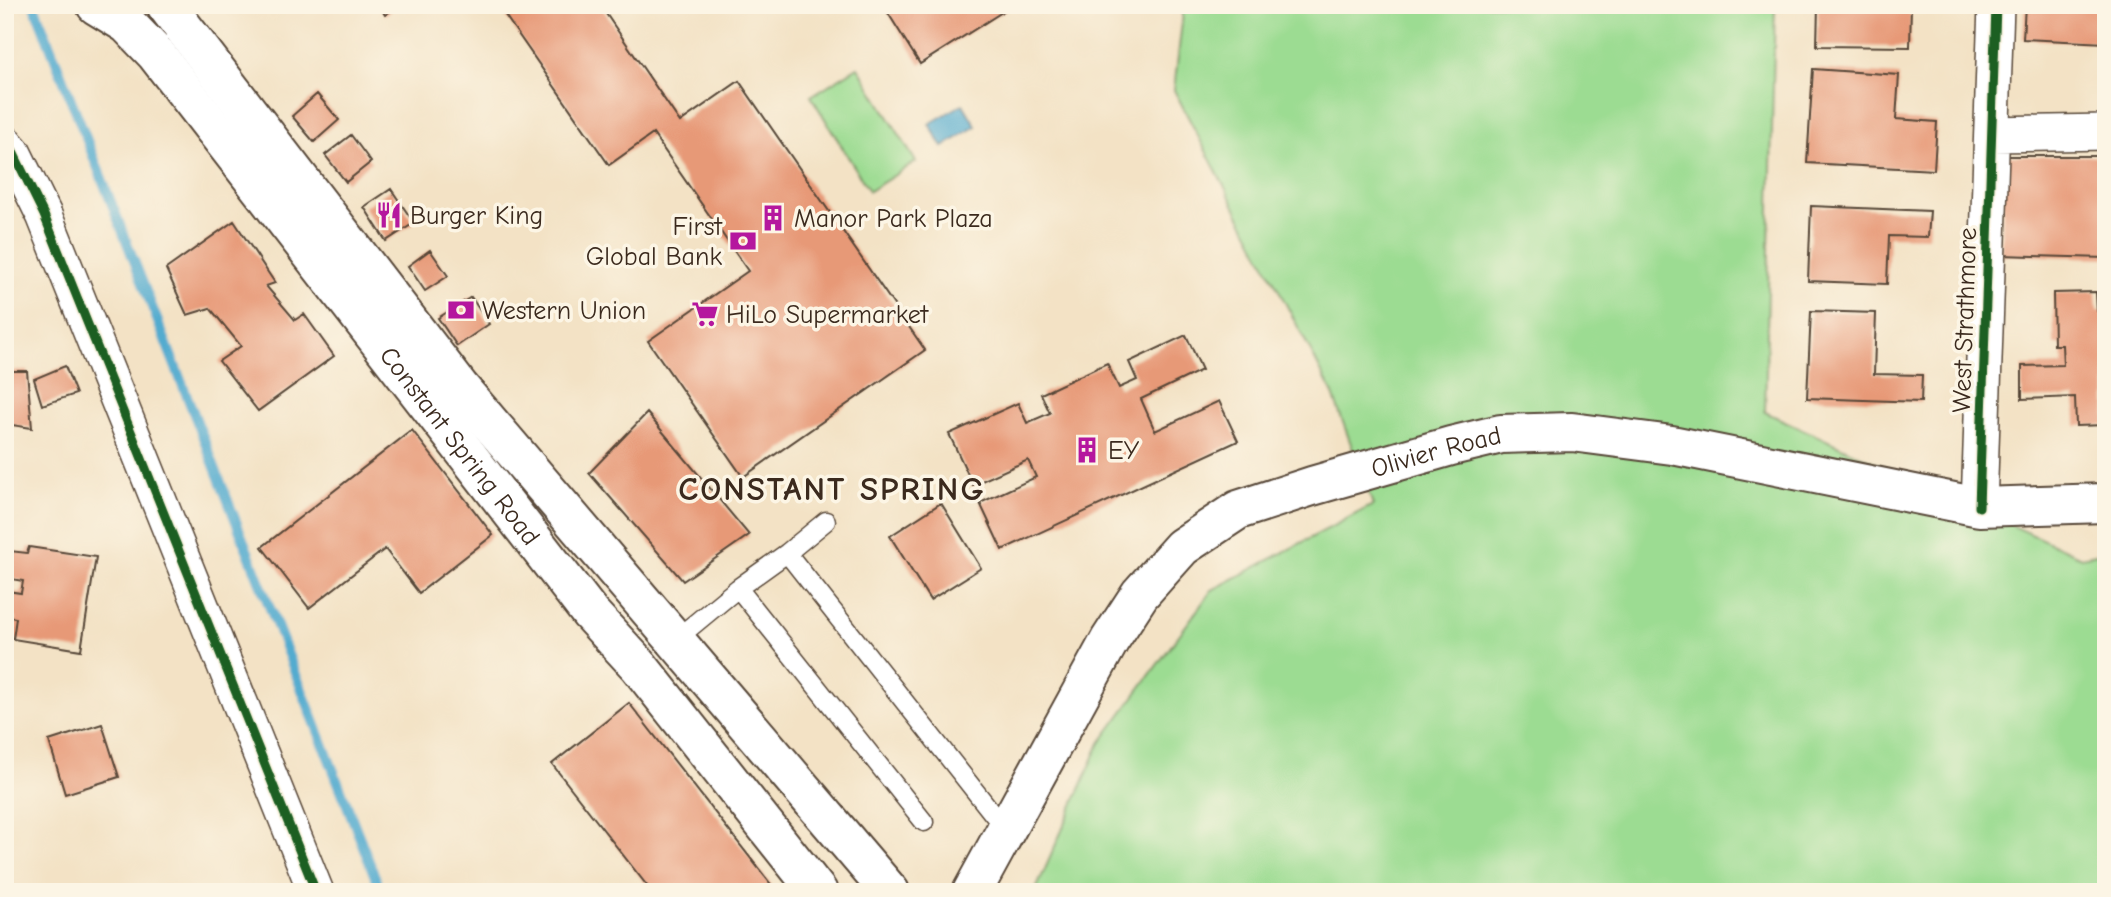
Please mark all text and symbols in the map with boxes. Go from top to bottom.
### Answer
restaurant icon: Burger King [374,200,404,230]
place label: Burger King [410,201,543,231]
building icon: Manor Park Plaza [758,203,788,233]
place label: Manor Park Plaza [794,204,993,234]
place label: First Global Bank [586,212,724,272]
bank icon: First Global Bank [728,226,758,256]
street label: West Strathmore [1947,227,1983,413]
bank icon: Western Union [446,295,476,325]
place label: Western Union [482,296,646,326]
supermarket icon: HiLo Supermarket [690,299,720,329]
place label: HiLo Supermarket [726,300,930,330]
street label: Constant Spring Road [373,341,546,551]
street label: Olivier Road [1368,421,1504,484]
building icon: EY [1072,435,1102,465]
place label: EY [1108,436,1140,466]
district label: CONSTANT SPRING [678,470,986,508]

